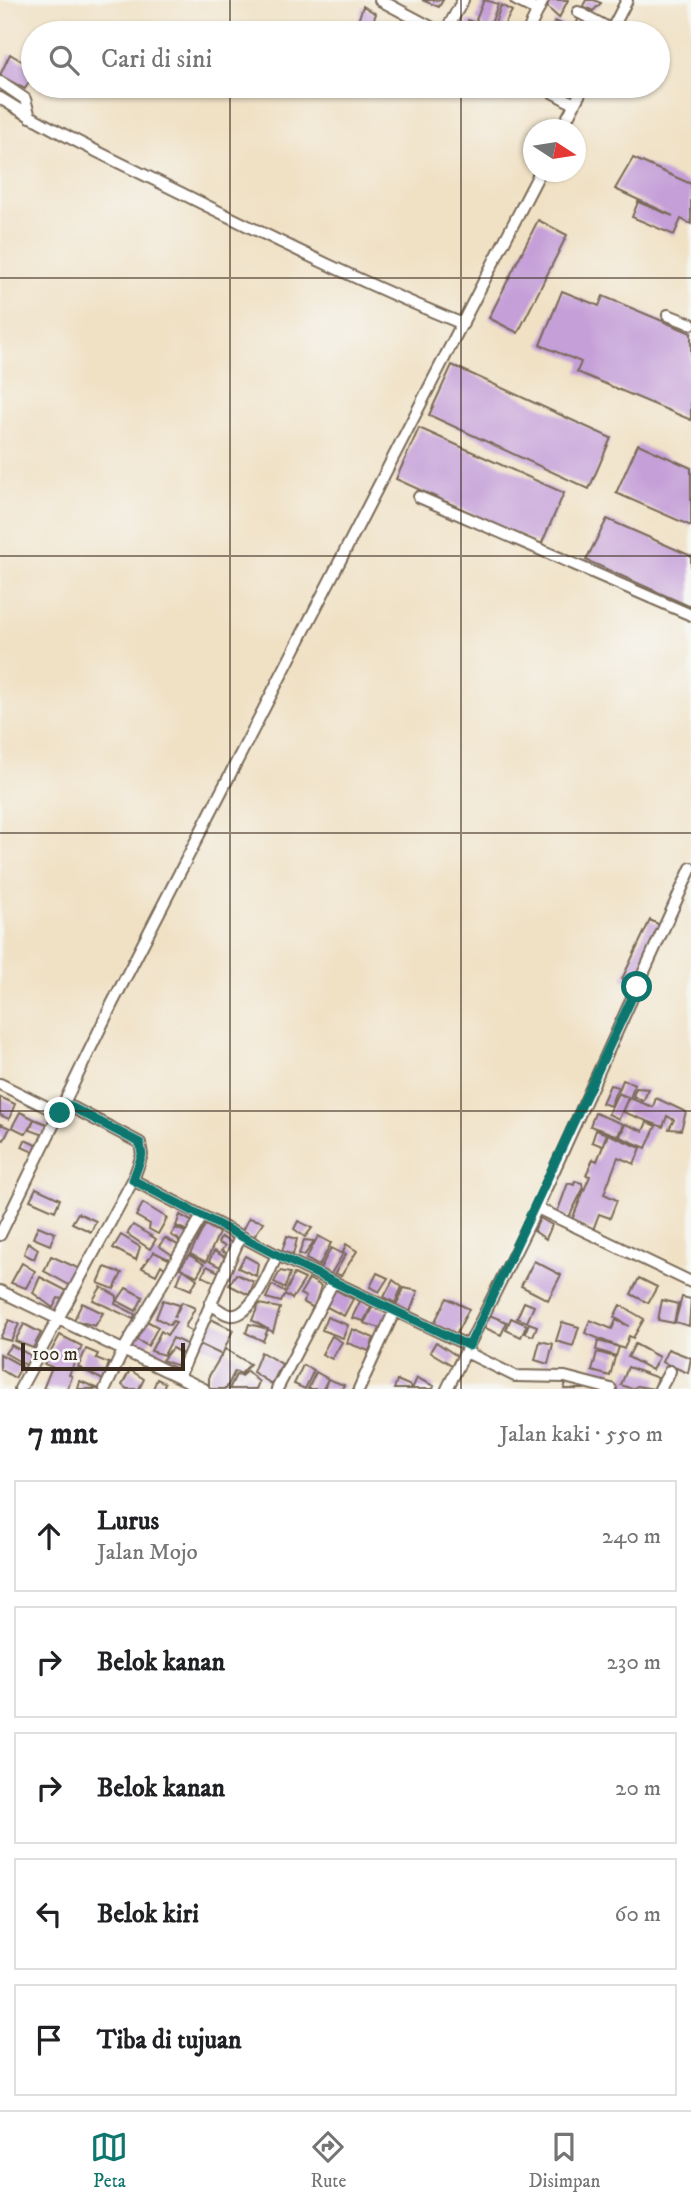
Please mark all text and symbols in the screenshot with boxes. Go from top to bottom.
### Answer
search box [21,21,670,98]
icon: search [45,41,83,79]
text: Cari di sini [101,43,212,76]
north arrow [523,119,586,182]
route start [621,971,652,1002]
route end [44,1097,75,1128]
scale bar [21,1340,186,1372]
text: 100 m [32,1343,78,1366]
text: 7 mnt [28,1416,98,1453]
text: Jalan kaki · 550 m [500,1420,663,1449]
text: Lurus [97,1505,159,1538]
icon: ahead [30,1517,68,1555]
text: 240 m [602,1522,661,1551]
text: Jalan Mojo [97,1538,198,1567]
icon: right [30,1643,68,1681]
text: Belok kanan [97,1646,225,1679]
text: 230 m [607,1648,661,1677]
icon: right [30,1769,68,1807]
text: Belok kanan [97,1772,225,1805]
text: 20 m [615,1774,661,1803]
icon: left [30,1895,68,1933]
text: Belok kiri [97,1898,199,1931]
text: 60 m [614,1900,661,1929]
icon: arrive [30,2021,68,2059]
text: Tiba di tujuan [97,2024,242,2057]
tab: Peta [90,2128,128,2193]
tab: Rute [309,2128,347,2193]
tab: Disimpan [528,2128,601,2193]

